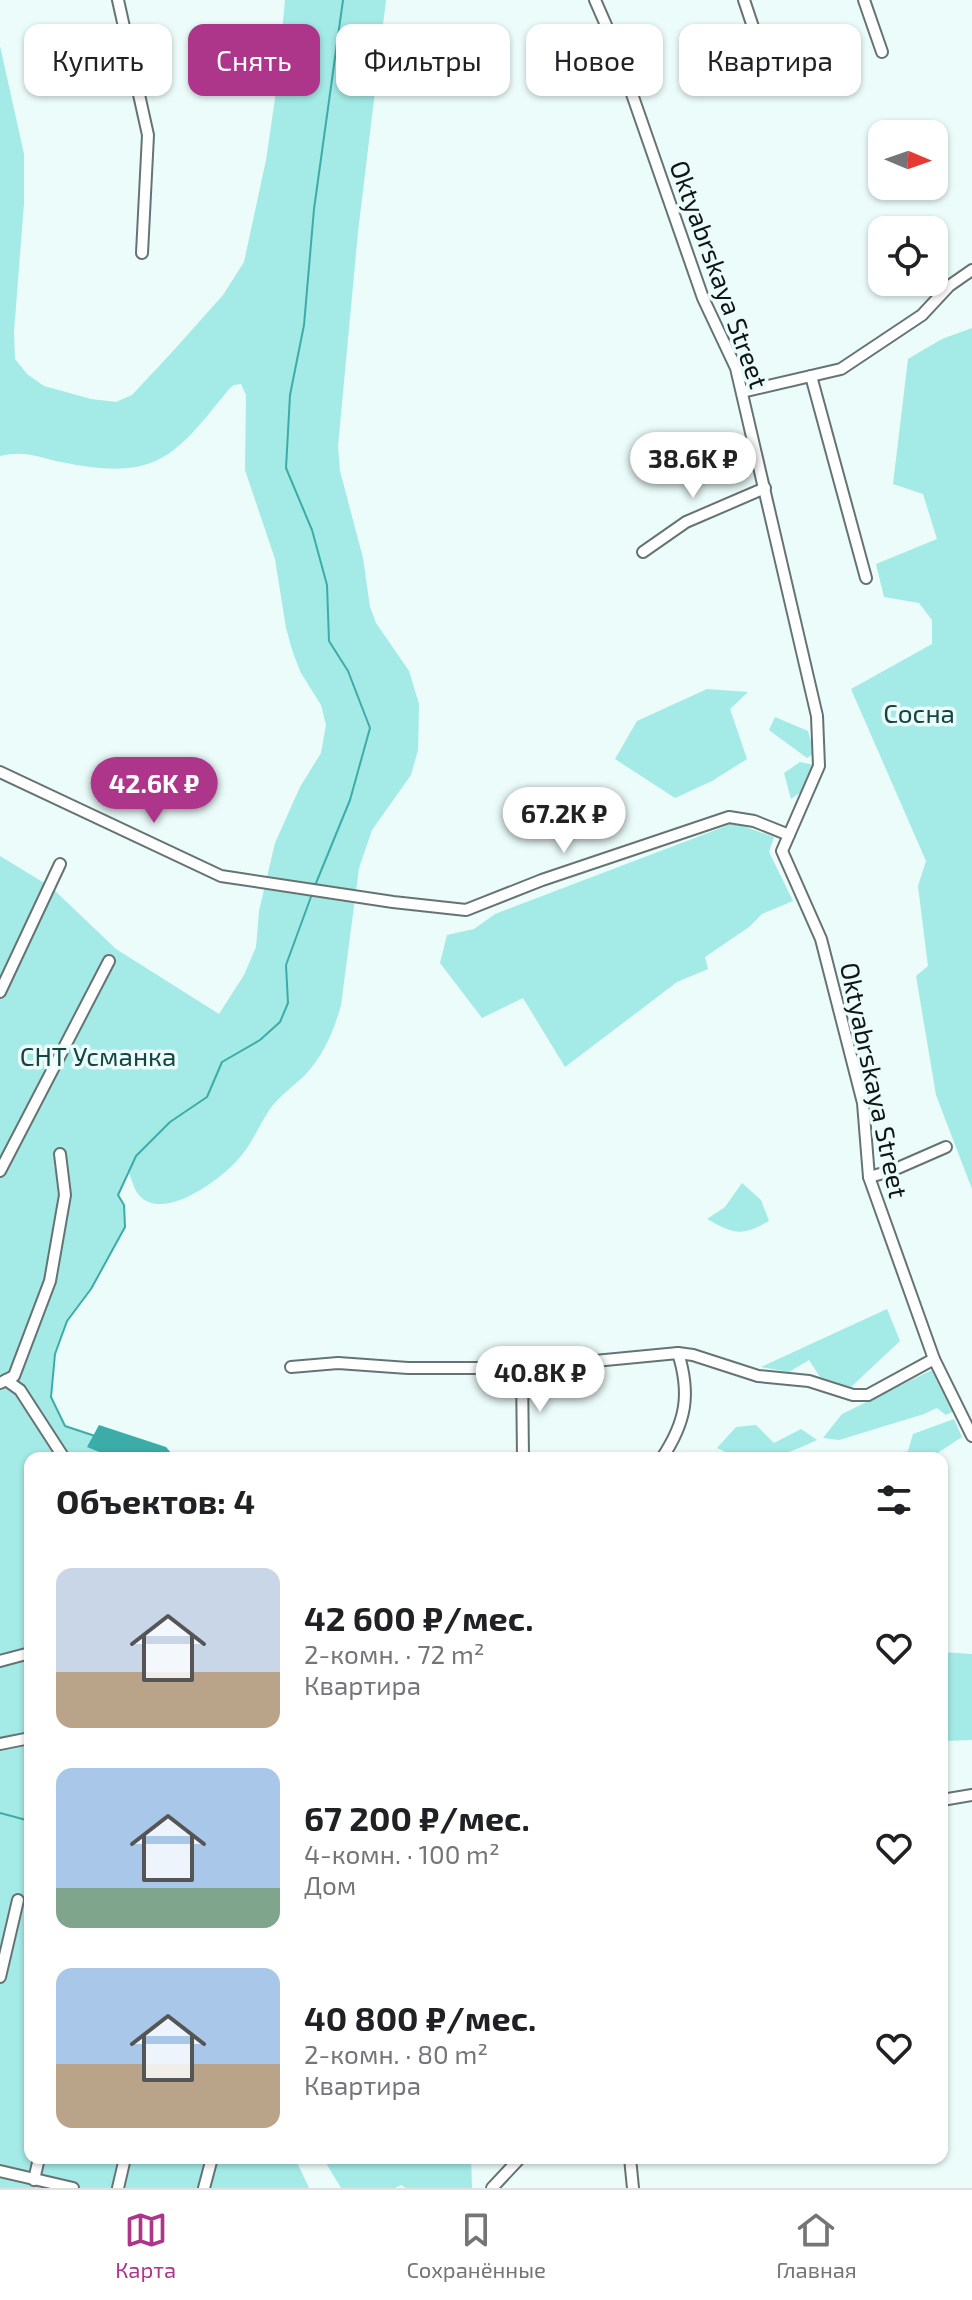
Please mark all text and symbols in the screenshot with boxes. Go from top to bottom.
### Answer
chip: Купить [24,24,172,96]
chip: Снять [188,24,320,96]
chip: Фильтры [336,24,510,96]
chip: Новое [526,24,663,96]
chip: Квартира [679,24,861,96]
north arrow [868,120,948,200]
map controls [868,120,948,296]
street label: Oktyabrskaya Street [664,156,776,392]
button: locate [868,216,948,296]
pin: 38.6K ₽ [619,432,767,500]
text: 38.6K ₽ [648,442,738,473]
park label: Сосна [883,697,955,728]
pin: 42.6K ₽ [80,757,228,825]
text: 42.6K ₽ [109,767,199,798]
pin: 67.2K ₽ [490,787,638,855]
text: 67.2K ₽ [521,797,607,828]
street label: Oktyabrskaya Street [835,959,915,1201]
park label: СНТ Усманка [20,1040,176,1071]
pin: 40.8K ₽ [466,1346,614,1414]
text: 40.8K ₽ [494,1356,586,1387]
icon: filters [872,1478,916,1522]
text: Объектов: 4 [56,1480,255,1521]
text: 42 600 ₽/мес. [304,1597,533,1638]
icon: home [120,1600,216,1696]
icon: heart [872,1626,916,1670]
text: 2-комн. · 72 m² [304,1638,485,1669]
text: Квартира [304,1669,421,1700]
text: 67 200 ₽/мес. [304,1797,530,1838]
icon: home [120,1800,216,1896]
icon: heart [872,1826,916,1870]
text: 4-комн. · 100 m² [304,1838,500,1869]
text: Дом [304,1869,356,1900]
text: 40 800 ₽/мес. [304,1997,536,2038]
icon: home [120,2000,216,2096]
icon: heart [872,2026,916,2070]
text: 2-комн. · 80 m² [304,2038,488,2069]
text: Квартира [304,2069,421,2100]
tab: Карта [115,2208,176,2282]
tab: Сохранённые [407,2208,546,2282]
tab: Главная [776,2208,857,2282]

